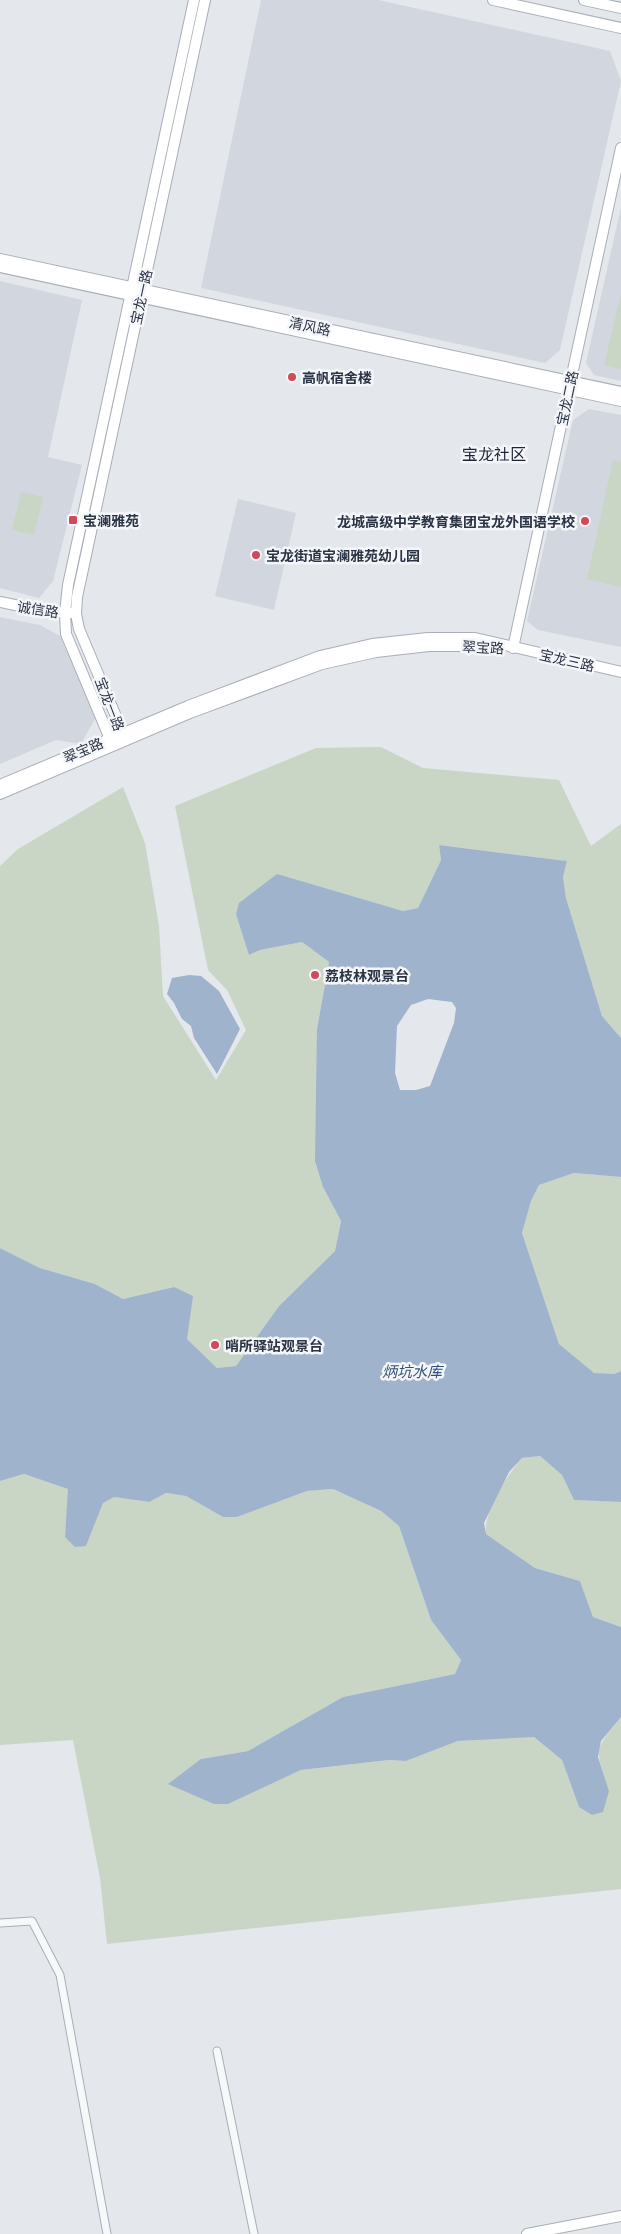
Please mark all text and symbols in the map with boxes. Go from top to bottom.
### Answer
street label: 宝龙一路 [127,268,155,326]
street label: 清风路 [288,313,332,339]
place label: 高帆宿舍楼 [302,369,372,386]
street label: 宝龙二路 [553,369,581,427]
marker: 高帆宿舍楼 [286,371,298,383]
district label: 宝龙社区 [462,444,526,464]
place label: 宝澜雅苑 [83,512,139,529]
place label: 龙城高级中学教育集团宝龙外国语学校 [337,513,575,530]
marker: 宝澜雅苑 [67,514,79,526]
marker: 龙城高级中学教育集团宝龙外国语学校 [579,515,591,527]
place label: 宝龙街道宝澜雅苑幼儿园 [266,547,420,564]
marker: 宝龙街道宝澜雅苑幼儿园 [250,549,262,561]
street label: 诚信路 [16,597,60,621]
street label: 翠宝路 [462,637,504,657]
street label: 宝龙三路 [538,645,596,675]
street label: 宝龙一路 [92,675,128,733]
street label: 翠宝路 [60,734,106,766]
place label: 荔枝林观景台 [325,967,409,984]
marker: 荔枝林观景台 [309,969,321,981]
place label: 哨所驿站观景台 [225,1337,323,1354]
marker: 哨所驿站观景台 [209,1339,221,1351]
water label: 炳坑水库 [382,1362,445,1380]

